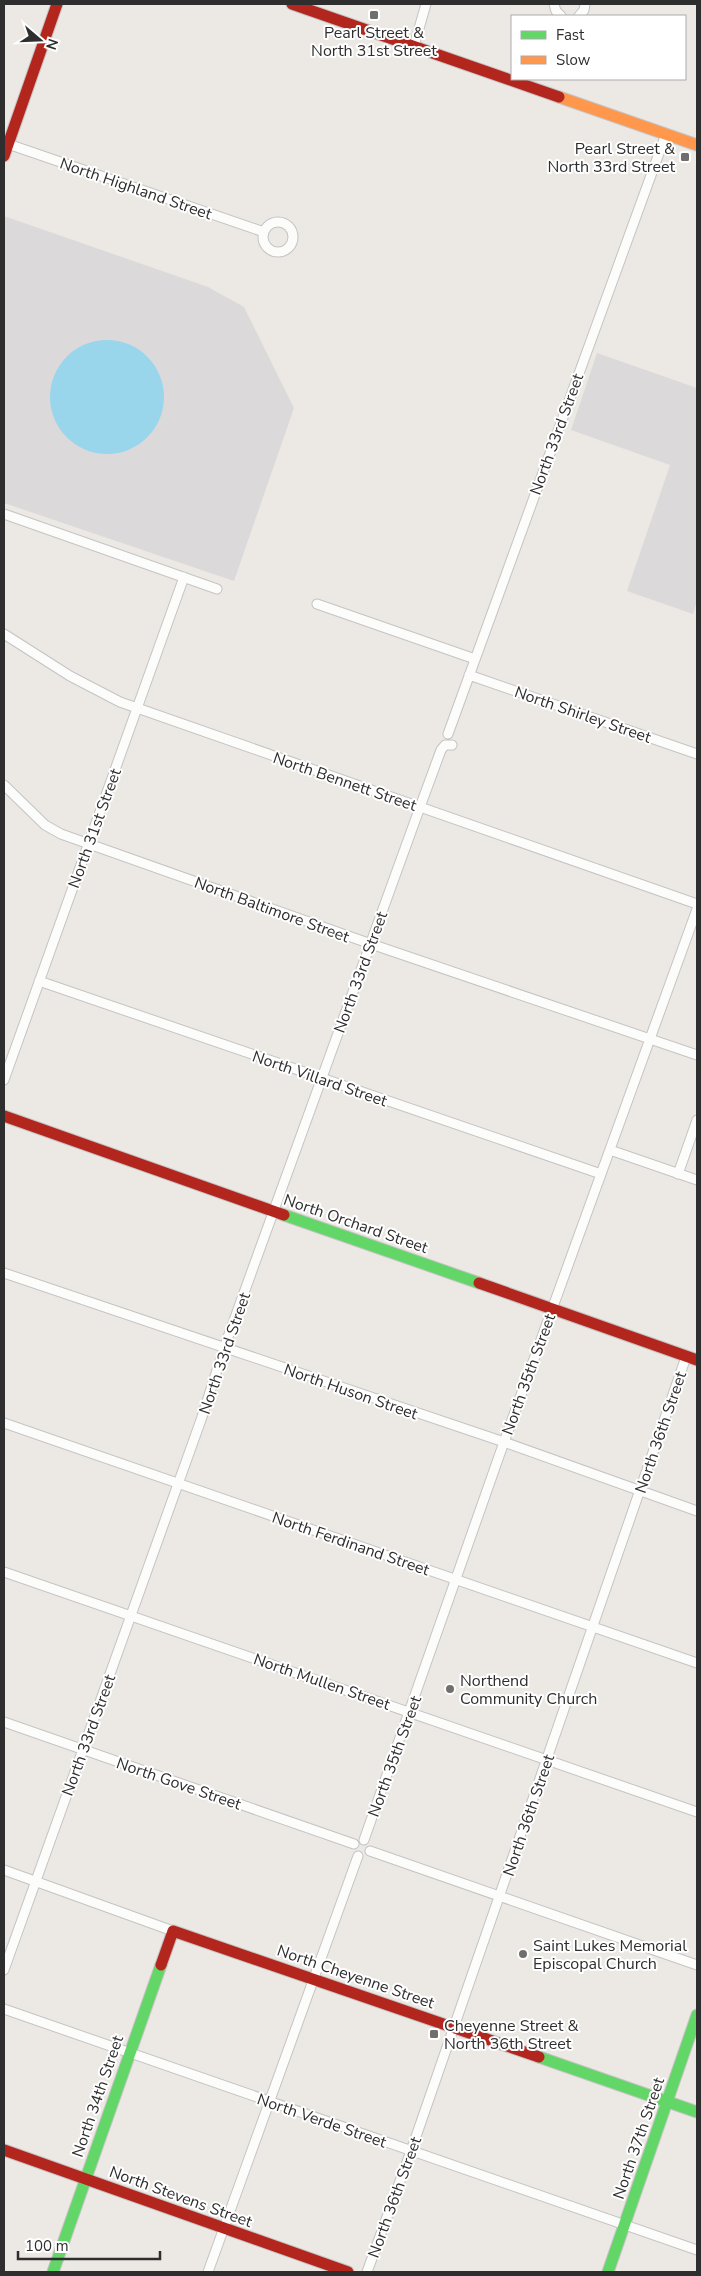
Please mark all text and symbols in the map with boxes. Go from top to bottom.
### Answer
marker: Pearl Street & North 31st Street [368,9,380,21]
north arrow [15,15,65,65]
legend [511,15,686,80]
place label: Pearl Street & North 31st Street [311,22,437,62]
text: Fast [556,25,585,45]
text: N [41,36,63,52]
text: Slow [556,50,591,70]
place label: Pearl Street & North 33rd Street [547,138,675,178]
marker: Pearl Street & North 33rd Street [679,151,691,163]
street label: North Highland Street [57,153,215,225]
street label: North 33rd Street [525,370,589,498]
street label: North Shirley Street [511,681,654,749]
street label: North Bennett Street [270,747,420,817]
street label: North 31st Street [63,765,127,891]
street label: North Baltimore Street [191,872,353,948]
street label: North 33rd Street [329,908,393,1036]
street label: North Villard Street [249,1046,390,1112]
street label: North Orchard Street [281,1189,431,1259]
street label: North 33rd Street [194,1289,256,1417]
street label: North 35th Street [497,1310,561,1438]
street label: North Huson Street [281,1359,421,1425]
street label: North 36th Street [630,1368,692,1496]
street label: North Ferdinand Street [269,1507,433,1581]
street label: North Mullen Street [250,1648,393,1716]
place label: Northend Community Church [460,1670,597,1710]
street label: North 33rd Street [57,1671,121,1799]
marker: Northend Community Church [444,1683,456,1695]
street label: North 35th Street [363,1692,427,1820]
street label: North 36th Street [498,1751,560,1879]
street label: North Gove Street [113,1752,244,1816]
place label: Saint Lukes Memorial Episcopal Church [533,1935,687,1975]
street label: North Cheyenne Street [274,1940,438,2014]
marker: Saint Lukes Memorial Episcopal Church [517,1948,529,1960]
place label: Cheyenne Street & North 36th Street [444,2015,579,2055]
marker: Cheyenne Street & North 36th Street [428,2028,440,2040]
street label: North 34th Street [67,2032,129,2160]
street label: North 37th Street [608,2074,670,2202]
street label: North Verde Street [254,2088,390,2154]
street label: North 36th Street [363,2133,427,2261]
street label: North Stevens Street [106,2161,256,2233]
scale bar [18,2228,160,2260]
text: 100 m [25,2236,69,2256]

